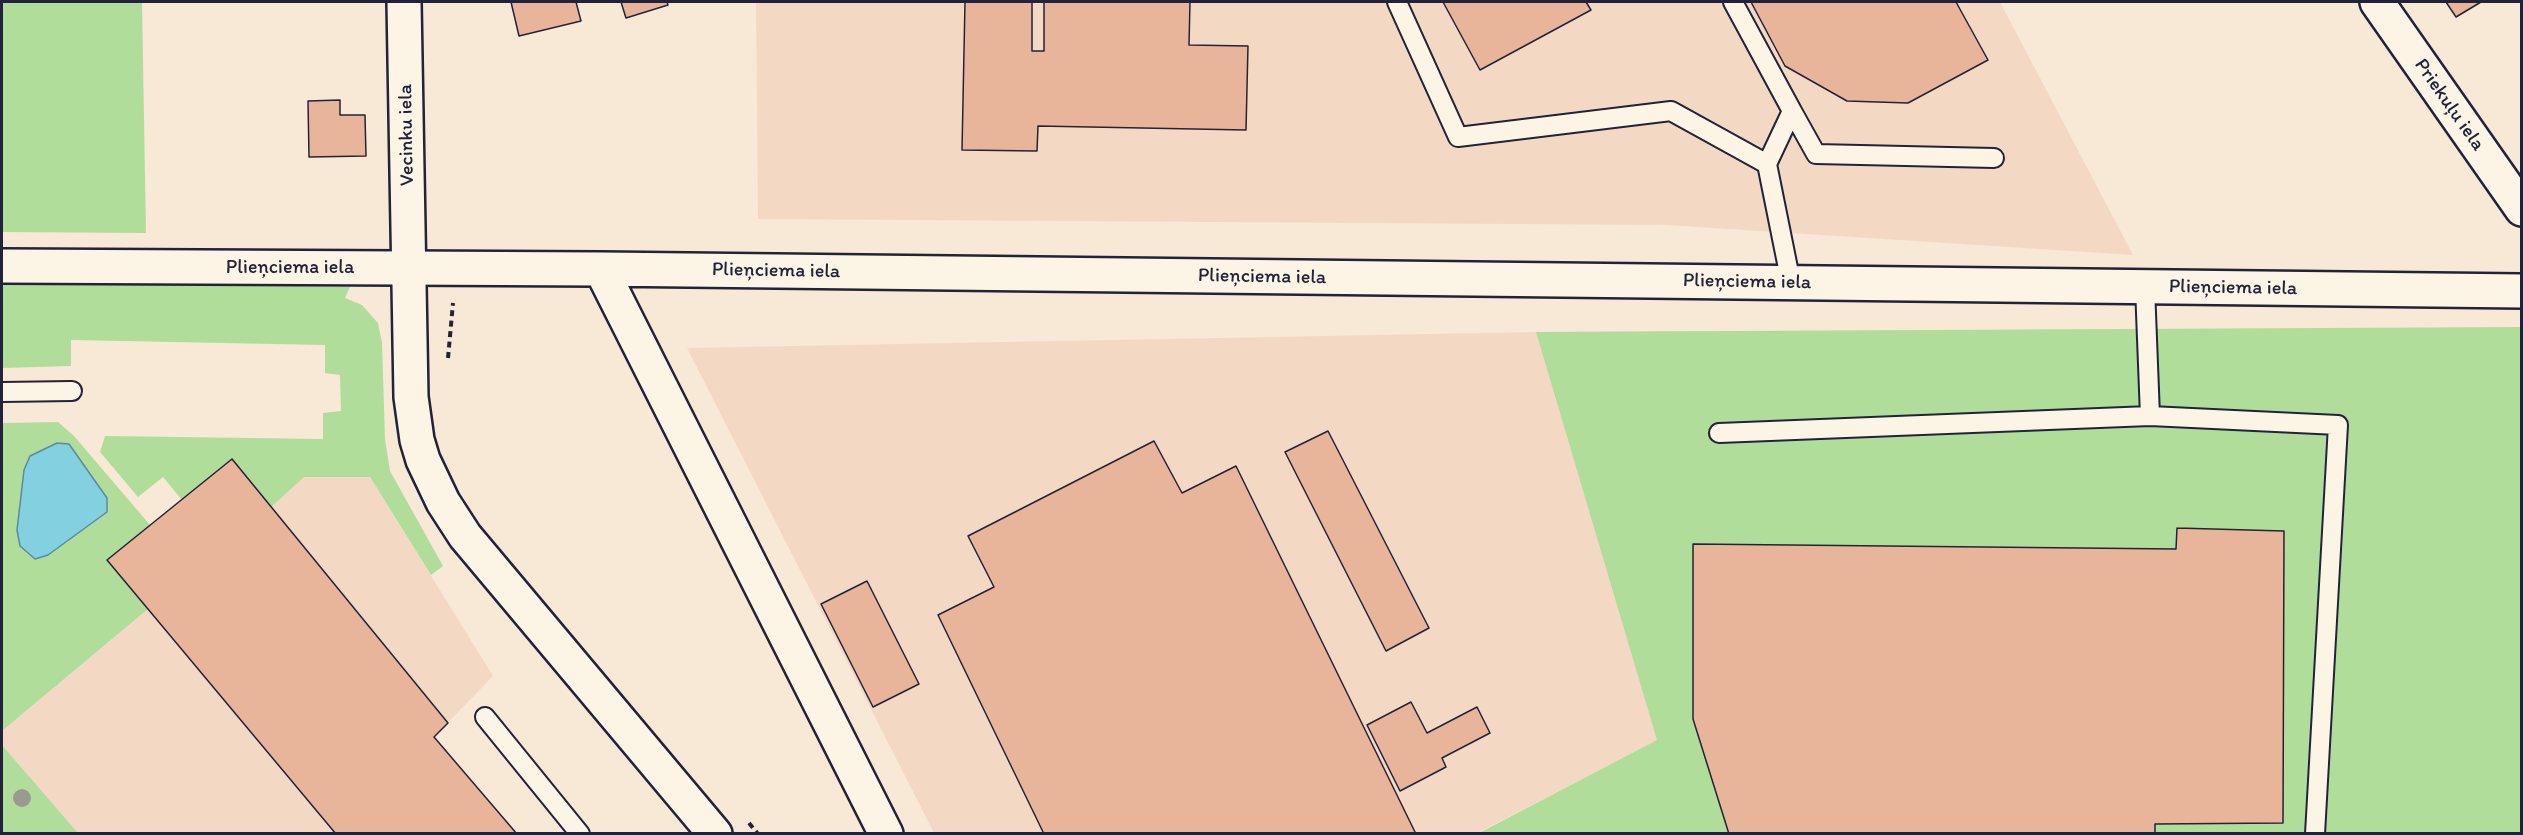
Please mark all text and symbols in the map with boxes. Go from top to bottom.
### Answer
street label: Priekuļu iela [2408,54,2490,156]
street label: Vecinku iela [394,84,420,186]
street label: Plieņciema iela [226,256,354,280]
street label: Plieņciema iela [712,258,840,284]
street label: Plieņciema iela [1198,264,1326,290]
street label: Plieņciema iela [1683,269,1811,295]
street label: Plieņciema iela [2169,275,2297,301]

